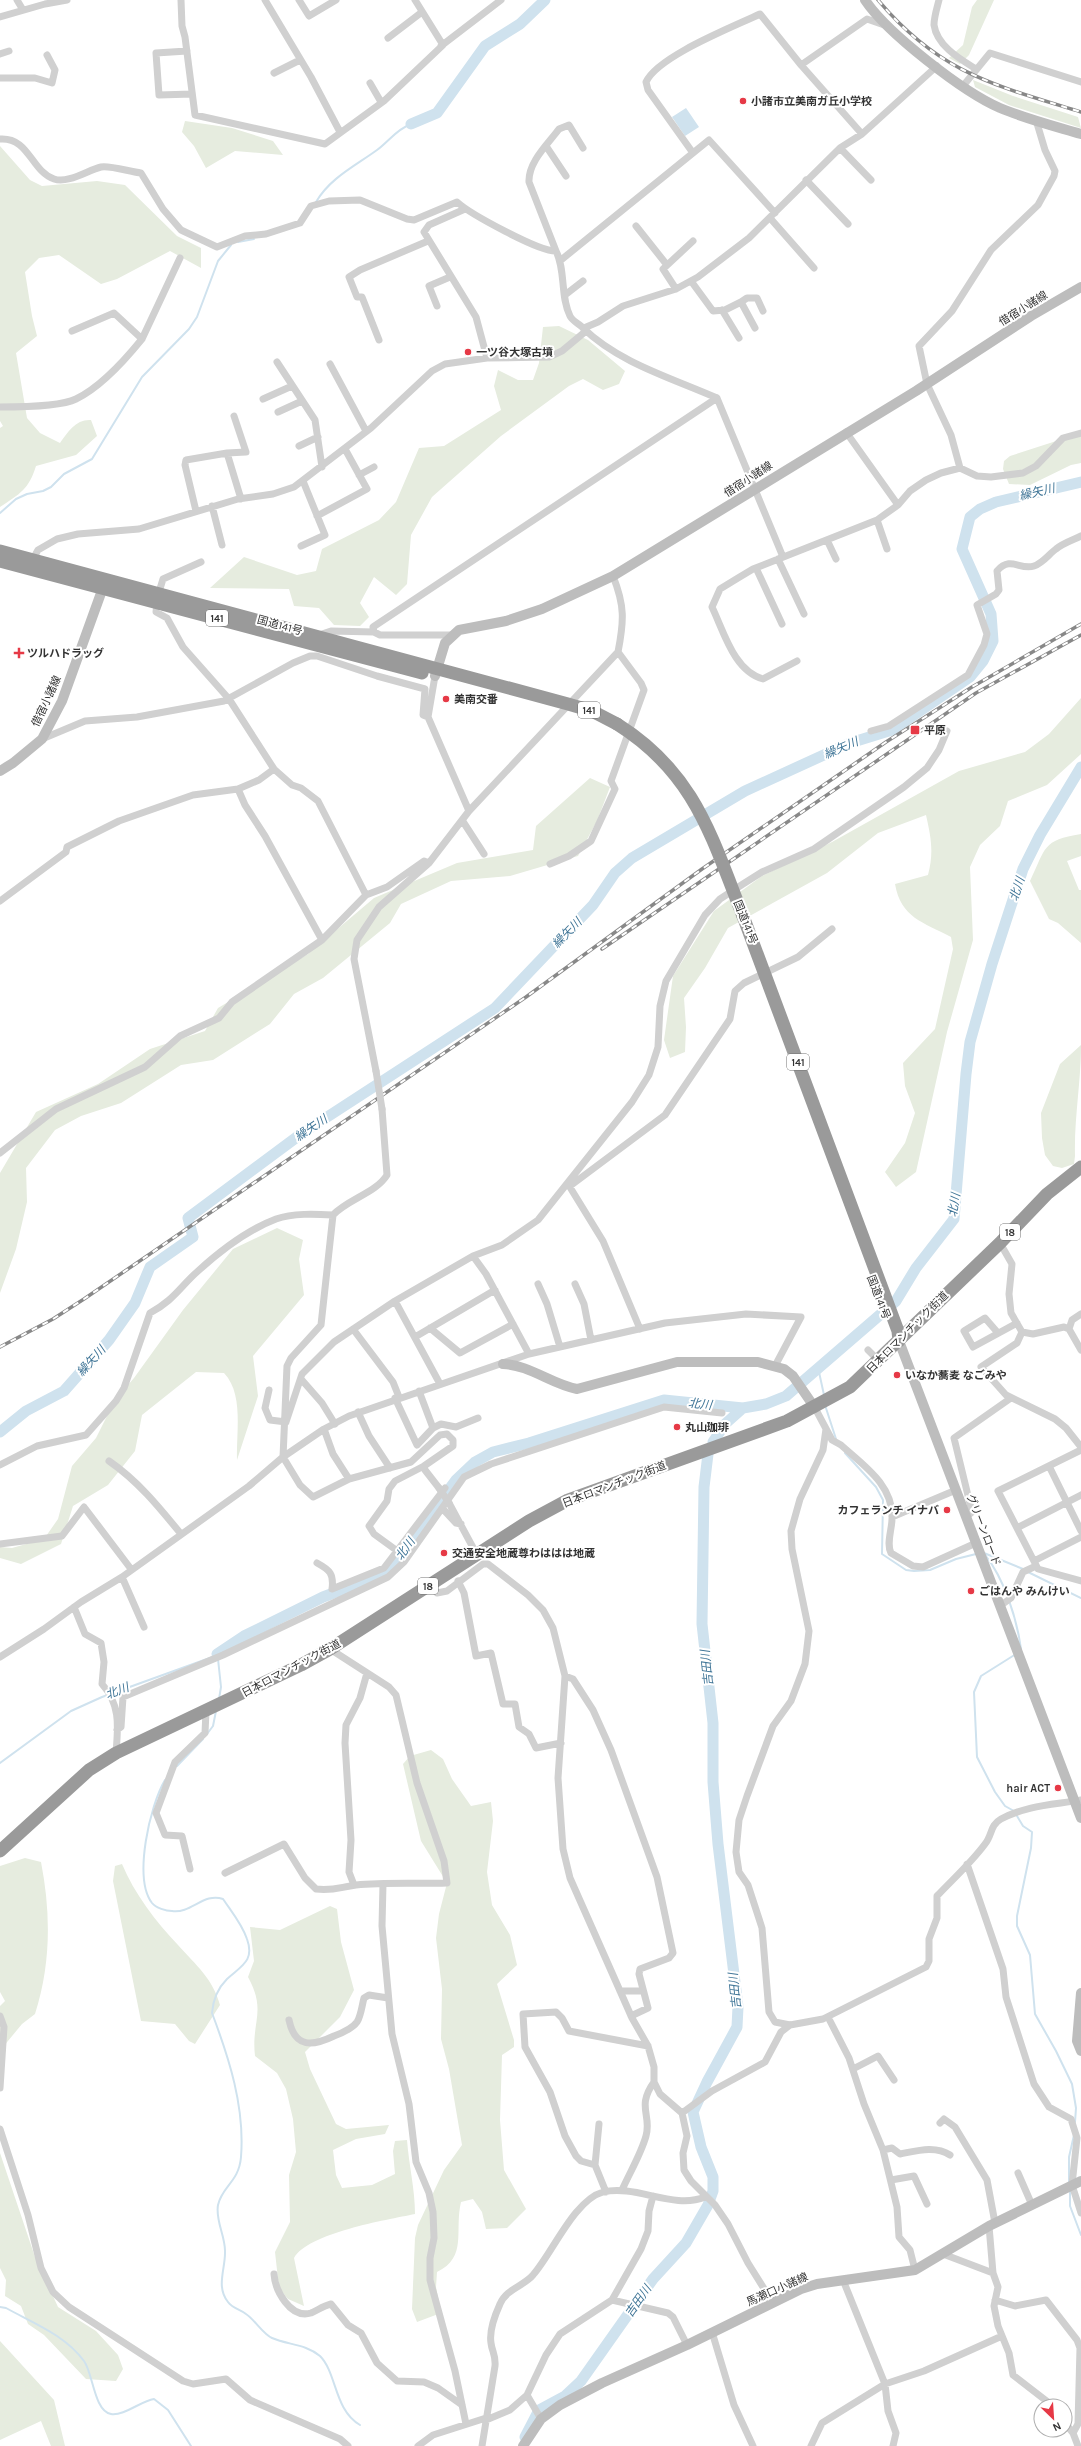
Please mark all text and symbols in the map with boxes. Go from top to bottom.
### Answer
place label: 小諸市立美南ガ丘小学校 [751,95,872,108]
marker: 小諸市立美南ガ丘小学校 [738,96,748,106]
street label: 借宿小諸線 [996,288,1050,329]
place label: 一ツ谷大塚古墳 [476,346,553,359]
marker: 一ツ谷大塚古墳 [463,347,473,357]
street label: 借宿小諸線 [722,459,775,500]
water label: 繰矢川 [1018,481,1058,503]
road number: 141 [206,610,228,626]
street label: 国道141号 [256,613,304,638]
place label: ツルハドラッグ [27,647,104,660]
marker: ツルハドラッグ [14,648,24,658]
street label: 借宿小諸線 [29,674,64,729]
place label: 美南交番 [454,693,498,706]
marker: 美南交番 [441,694,451,704]
road number: 141 [578,702,600,718]
marker: 平原 [909,724,921,736]
place label: 平原 [924,724,946,737]
water label: 繰矢川 [822,734,862,761]
water label: 北川 [1007,874,1028,903]
street label: 国道141号 [731,898,760,946]
water label: 繰矢川 [549,914,586,951]
road number: 141 [787,1054,809,1070]
water label: 繰矢川 [292,1111,331,1144]
water label: 北川 [945,1190,963,1218]
road number: 18 [1000,1224,1020,1240]
street label: 国道141号 [864,1273,893,1321]
street label: 日本ロマンチック街道 [864,1289,951,1376]
water label: 繰矢川 [74,1341,110,1379]
place label: いなか蕎麦 なごみや [905,1369,1007,1382]
marker: いなか蕎麦 なごみや [892,1370,902,1380]
water label: 北川 [687,1396,715,1412]
place label: 丸山珈琲 [685,1421,729,1434]
marker: 丸山珈琲 [672,1422,682,1432]
street label: 日本ロマンチック街道 [561,1459,668,1510]
street label: グリーンロード [964,1492,1003,1568]
place label: カフェランチ イナバ [837,1504,939,1517]
marker: カフェランチ イナバ [942,1505,952,1515]
water label: 北川 [392,1534,419,1563]
place label: 交通安全地蔵尊わははは地蔵 [452,1547,595,1560]
marker: 交通安全地蔵尊わははは地蔵 [439,1548,449,1558]
road number: 18 [418,1578,438,1594]
place label: ごはんや みんけい [979,1585,1070,1598]
marker: ごはんや みんけい [966,1586,976,1596]
street label: 日本ロマンチック街道 [240,1637,343,1700]
water label: 吉田川 [698,1647,716,1687]
water label: 北川 [103,1679,133,1702]
place label: hair ACT [1006,1782,1050,1795]
marker: hair ACT [1053,1783,1063,1793]
water label: 吉田川 [726,1970,744,2010]
street label: 馬瀬口小諸線 [744,2270,810,2309]
water label: 吉田川 [622,2281,655,2320]
north arrow [1033,2398,1073,2438]
text: N [1051,2419,1063,2434]

